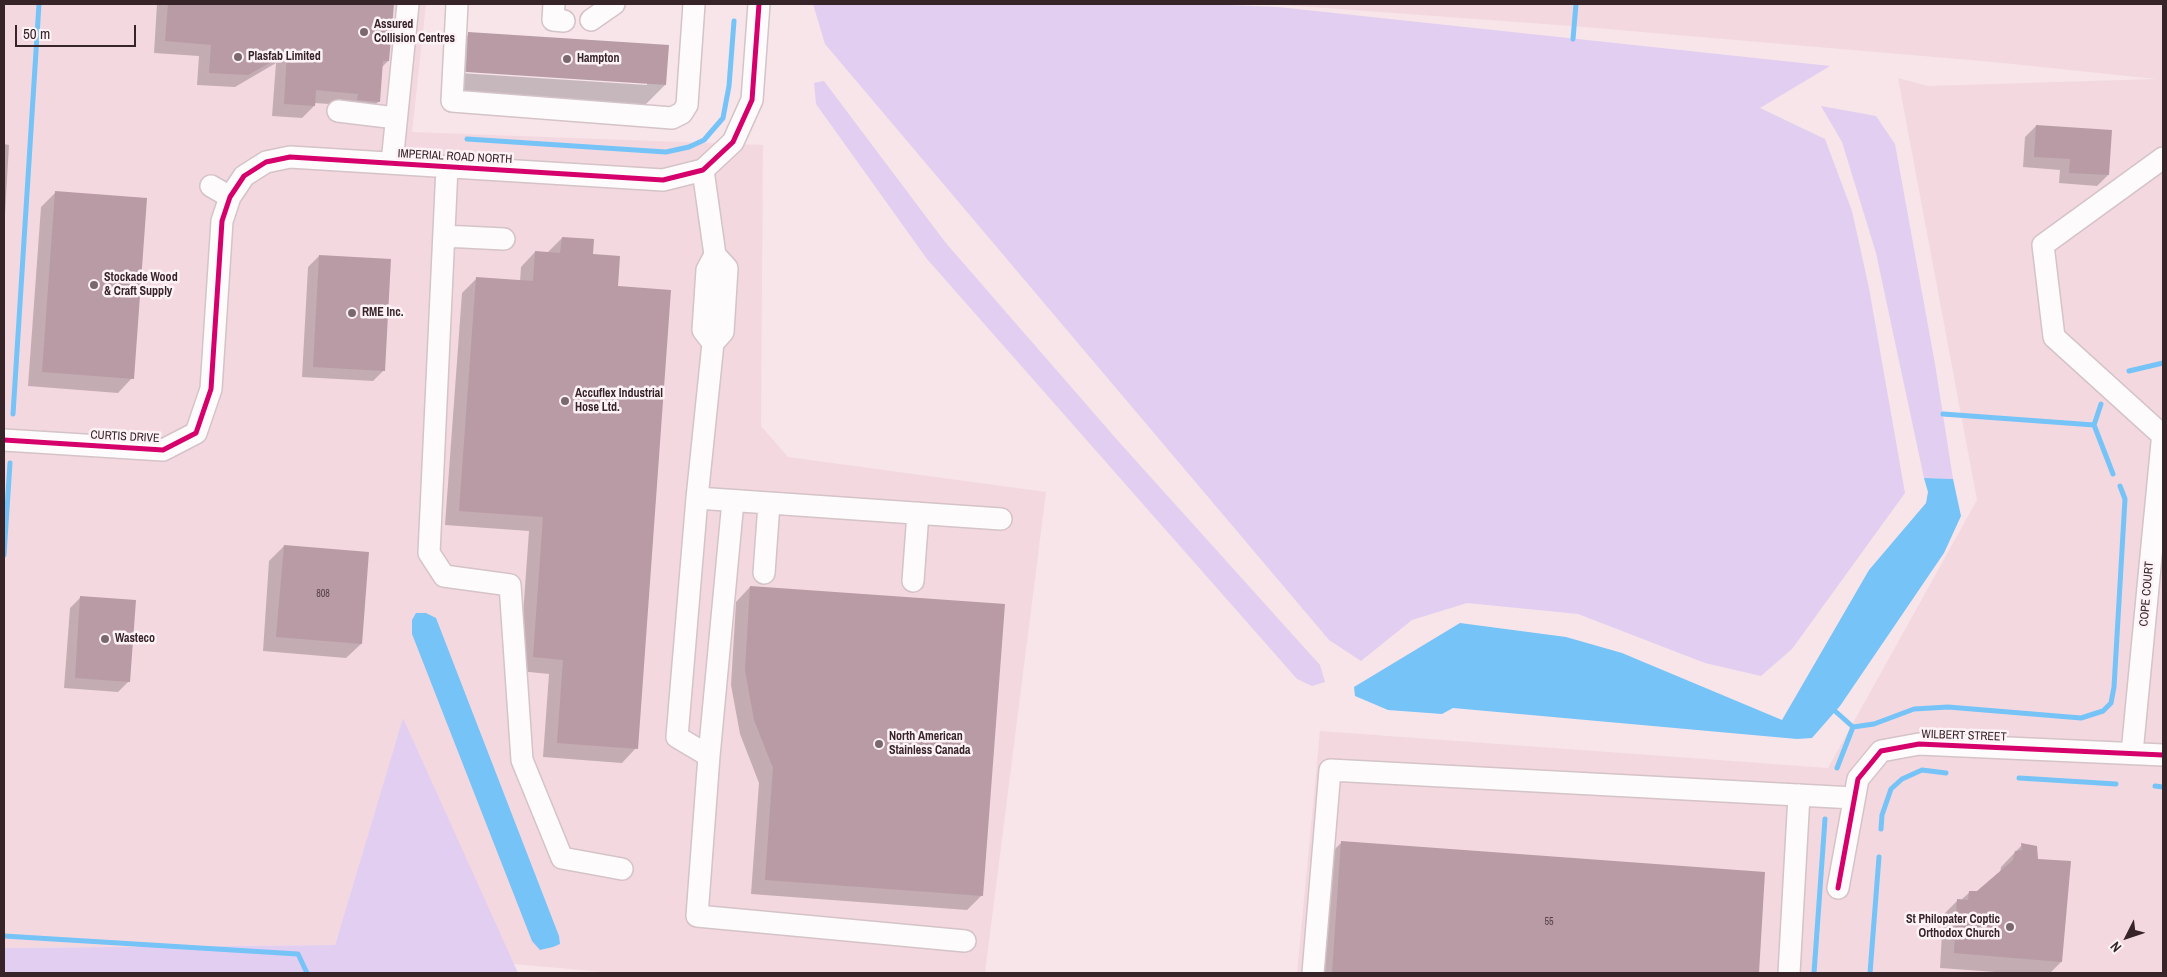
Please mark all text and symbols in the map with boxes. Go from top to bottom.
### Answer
scale bar [18,15,139,47]
place label: Assured Collision Centres [374,18,455,46]
text: 50 m [23,23,50,44]
marker: Assured Collision Centres [358,26,370,38]
place label: Plasfab Limited [248,50,321,64]
marker: Plasfab Limited [232,51,244,63]
place label: Hampton [577,52,620,66]
marker: Hampton [561,53,573,65]
street label: IMPERIAL ROAD NORTH [397,147,513,167]
place label: Stockade Wood & Craft Supply [104,271,178,299]
marker: Stockade Wood & Craft Supply [88,279,100,291]
place label: RME Inc. [362,306,404,320]
marker: RME Inc. [346,307,358,319]
place label: Accuflex Industrial Hose Ltd. [575,387,663,415]
marker: Accuflex Industrial Hose Ltd. [559,395,571,407]
street label: CURTIS DRIVE [90,428,160,446]
street label: COPE COURT [2137,561,2157,627]
house number: 808 [316,588,330,600]
place label: Wasteco [115,632,155,646]
marker: Wasteco [99,633,111,645]
street label: WILBERT STREET [1921,727,2007,745]
place label: North American Stainless Canada [889,730,970,758]
marker: North American Stainless Canada [873,738,885,750]
north arrow [2102,912,2152,962]
place label: St Philopater Coptic Orthodox Church [1906,913,2000,941]
house number: 55 [1544,916,1554,928]
marker: St Philopater Coptic Orthodox Church [2004,921,2016,933]
text: N [2106,938,2125,956]

